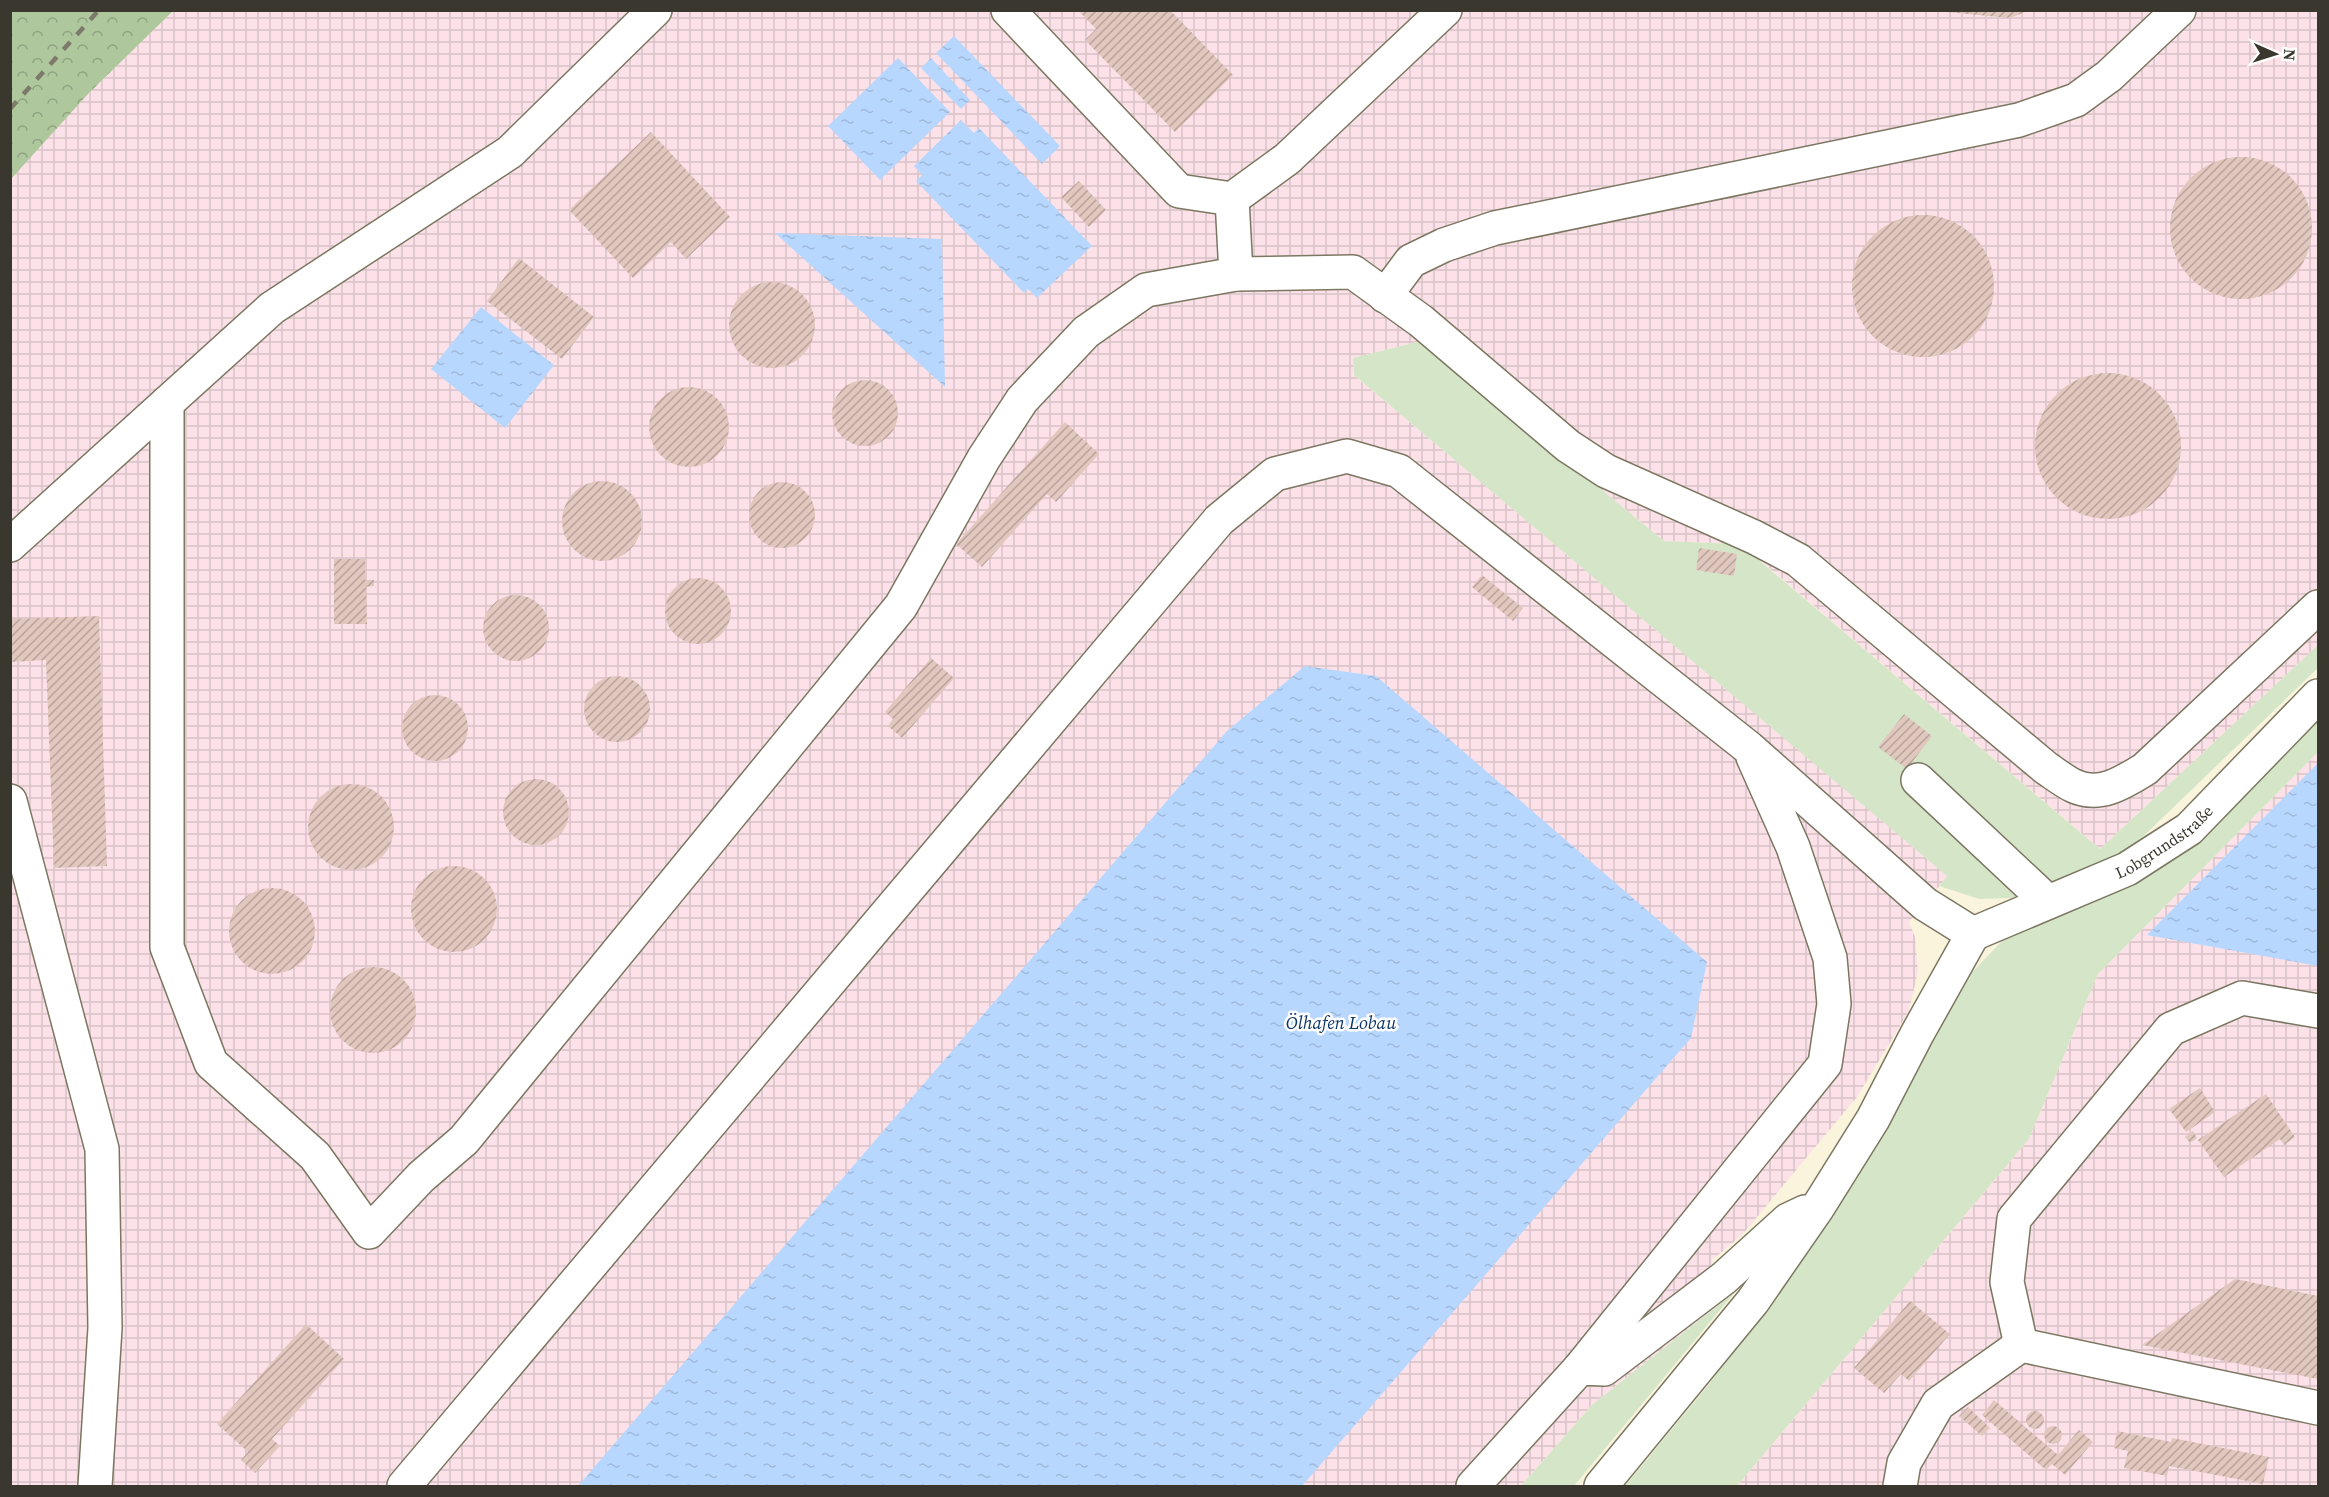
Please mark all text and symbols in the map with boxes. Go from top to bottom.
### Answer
north arrow [2245,24,2305,84]
text: N [2279,48,2301,62]
street label: Lobgrundstraße [2112,800,2218,884]
water label: Ölhafen Lobau [1286,1010,1397,1035]

